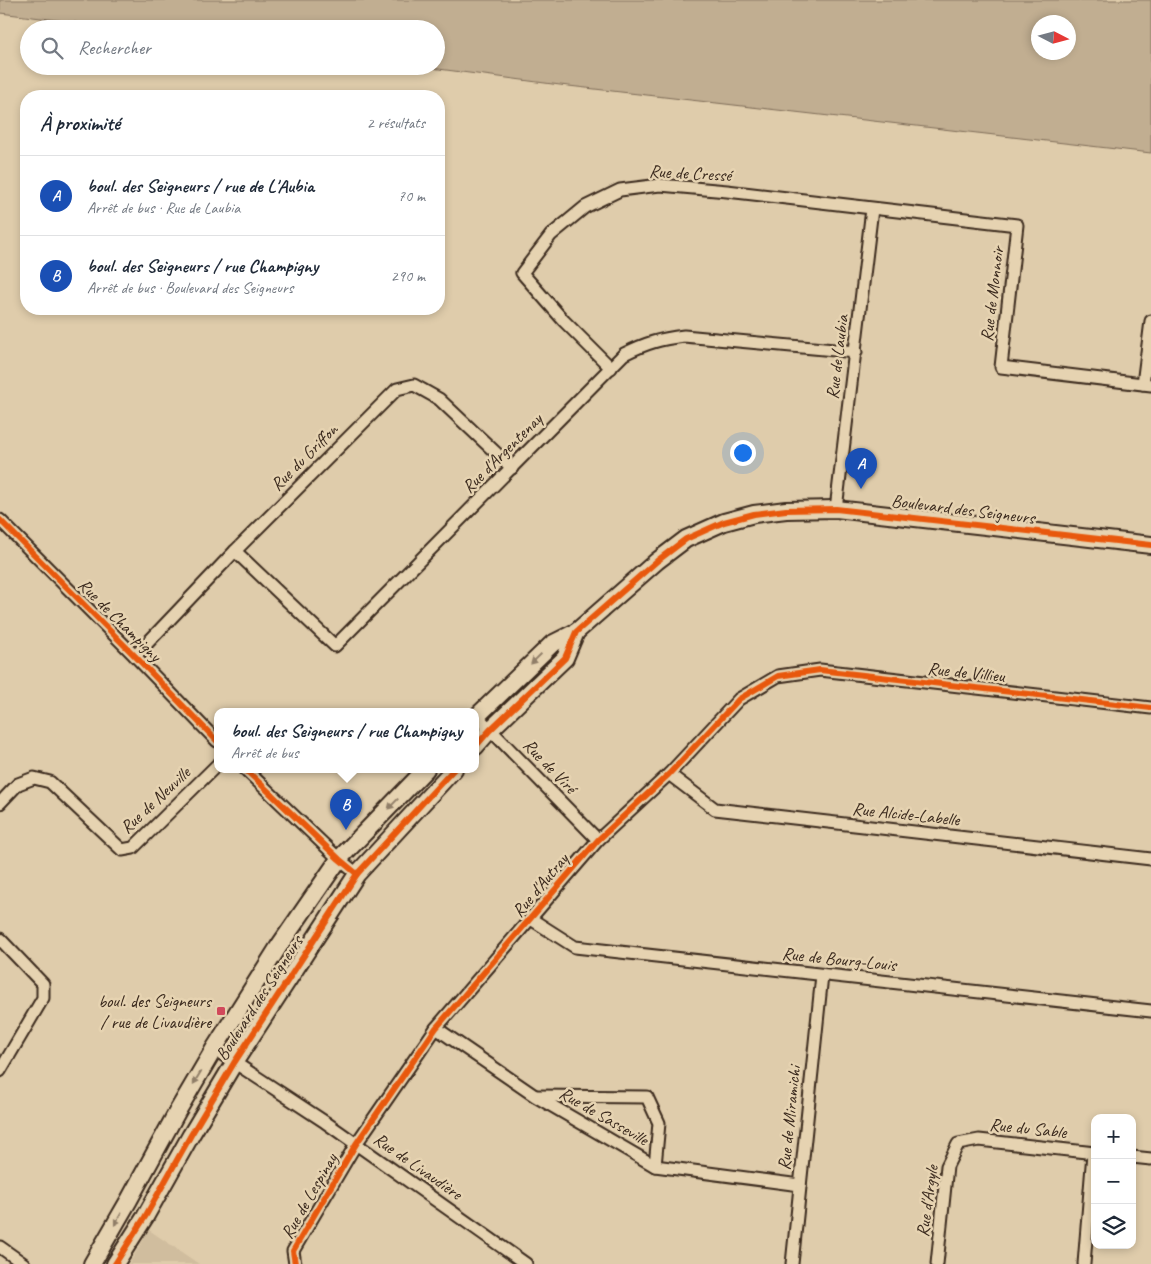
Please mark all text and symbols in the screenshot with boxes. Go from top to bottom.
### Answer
north arrow [1031,15,1076,60]
search box [20,20,445,75]
icon: search [38,34,66,62]
text: Rechercher [78,36,151,60]
text: À proximité [40,110,120,136]
text: 2 résultats [366,113,425,133]
street label: Rue de Cressé [648,160,735,186]
text: boul. des Seigneurs / rue de L'Aubia [87,174,314,198]
text: A [52,186,60,206]
text: 70 m [398,186,425,206]
text: Arrêt de bus · Rue de Laubia [87,198,240,218]
street label: Rue de Monnoir [975,243,1009,342]
text: boul. des Seigneurs / rue Champigny [87,254,318,278]
text: B [52,266,60,286]
text: 290 m [391,266,425,286]
text: Arrêt de bus · Boulevard des Seigneurs [87,278,293,298]
street label: Rue de Laubia [821,313,853,400]
street label: Rue d'Argentenay [457,407,548,498]
street label: Rue du Griffon [266,418,343,495]
your location [730,440,756,466]
pin: A [845,448,877,489]
street label: Boulevard des Seigneurs [890,489,1038,529]
street label: Rue de Champigny [74,574,168,668]
one-way arrow [530,653,542,665]
street label: Rue de Villieu [926,657,1007,687]
popup [214,708,479,773]
text: boul. des Seigneurs / rue Champigny [231,719,462,743]
street label: Rue de Viré [519,734,584,800]
text: Arrêt de bus [231,743,298,763]
street label: Rue de Neuville [115,761,196,838]
pin: B [330,789,362,830]
street label: Rue Alcide-Labelle [851,797,962,831]
one-way arrow [387,798,399,810]
street label: Rue d'Autray [507,847,574,921]
street label: Boulevard des Seigneurs [211,930,308,1064]
street label: Rue de Bourg-Louis [781,942,899,976]
place label: boul. des Seigneurs / rue de Livaudière [98,990,213,1033]
marker: boul. des Seigneurs / rue de Livaudière [215,1005,227,1017]
street label: Rue de Miramichi [773,1062,806,1171]
one-way arrow [193,1071,202,1084]
street label: Rue de Sasseville [556,1082,653,1151]
street label: Rue du Sable [988,1113,1069,1143]
map controls [1091,1114,1136,1249]
button: + [1091,1114,1136,1159]
street label: Rue de Livaudière [370,1127,467,1205]
street label: Rue de Lespinay [276,1148,343,1243]
button: − [1091,1159,1136,1204]
street label: Rue d'Argyle [911,1163,943,1238]
button: layers [1091,1204,1136,1249]
one-way arrow [113,1213,122,1226]

